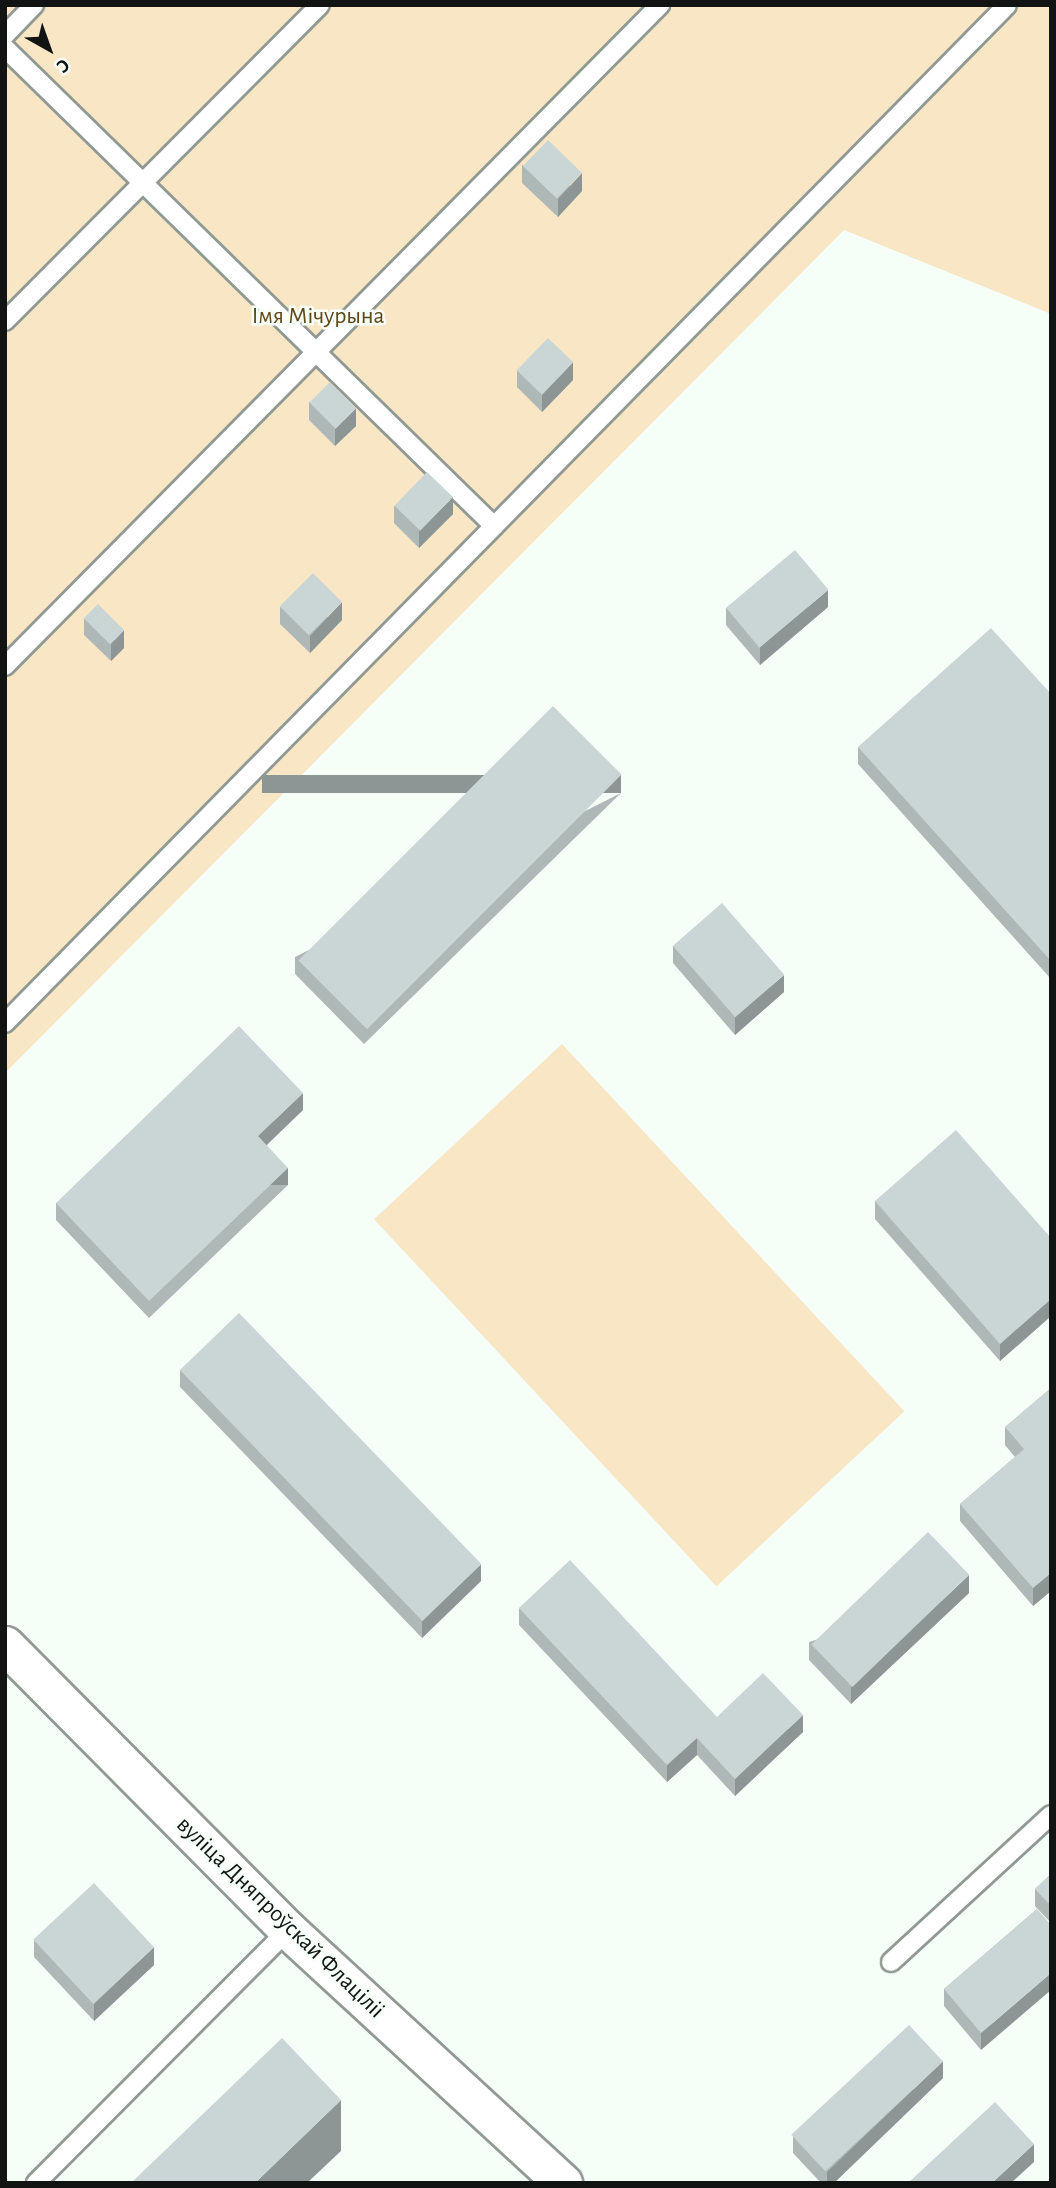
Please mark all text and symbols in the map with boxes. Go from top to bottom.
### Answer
north arrow [14,14,84,84]
text: С [53,55,73,76]
park label: Імя Мічурына [251,303,385,331]
street label: вуліца Дняпроўскай Флаціліі [170,1811,390,2025]

